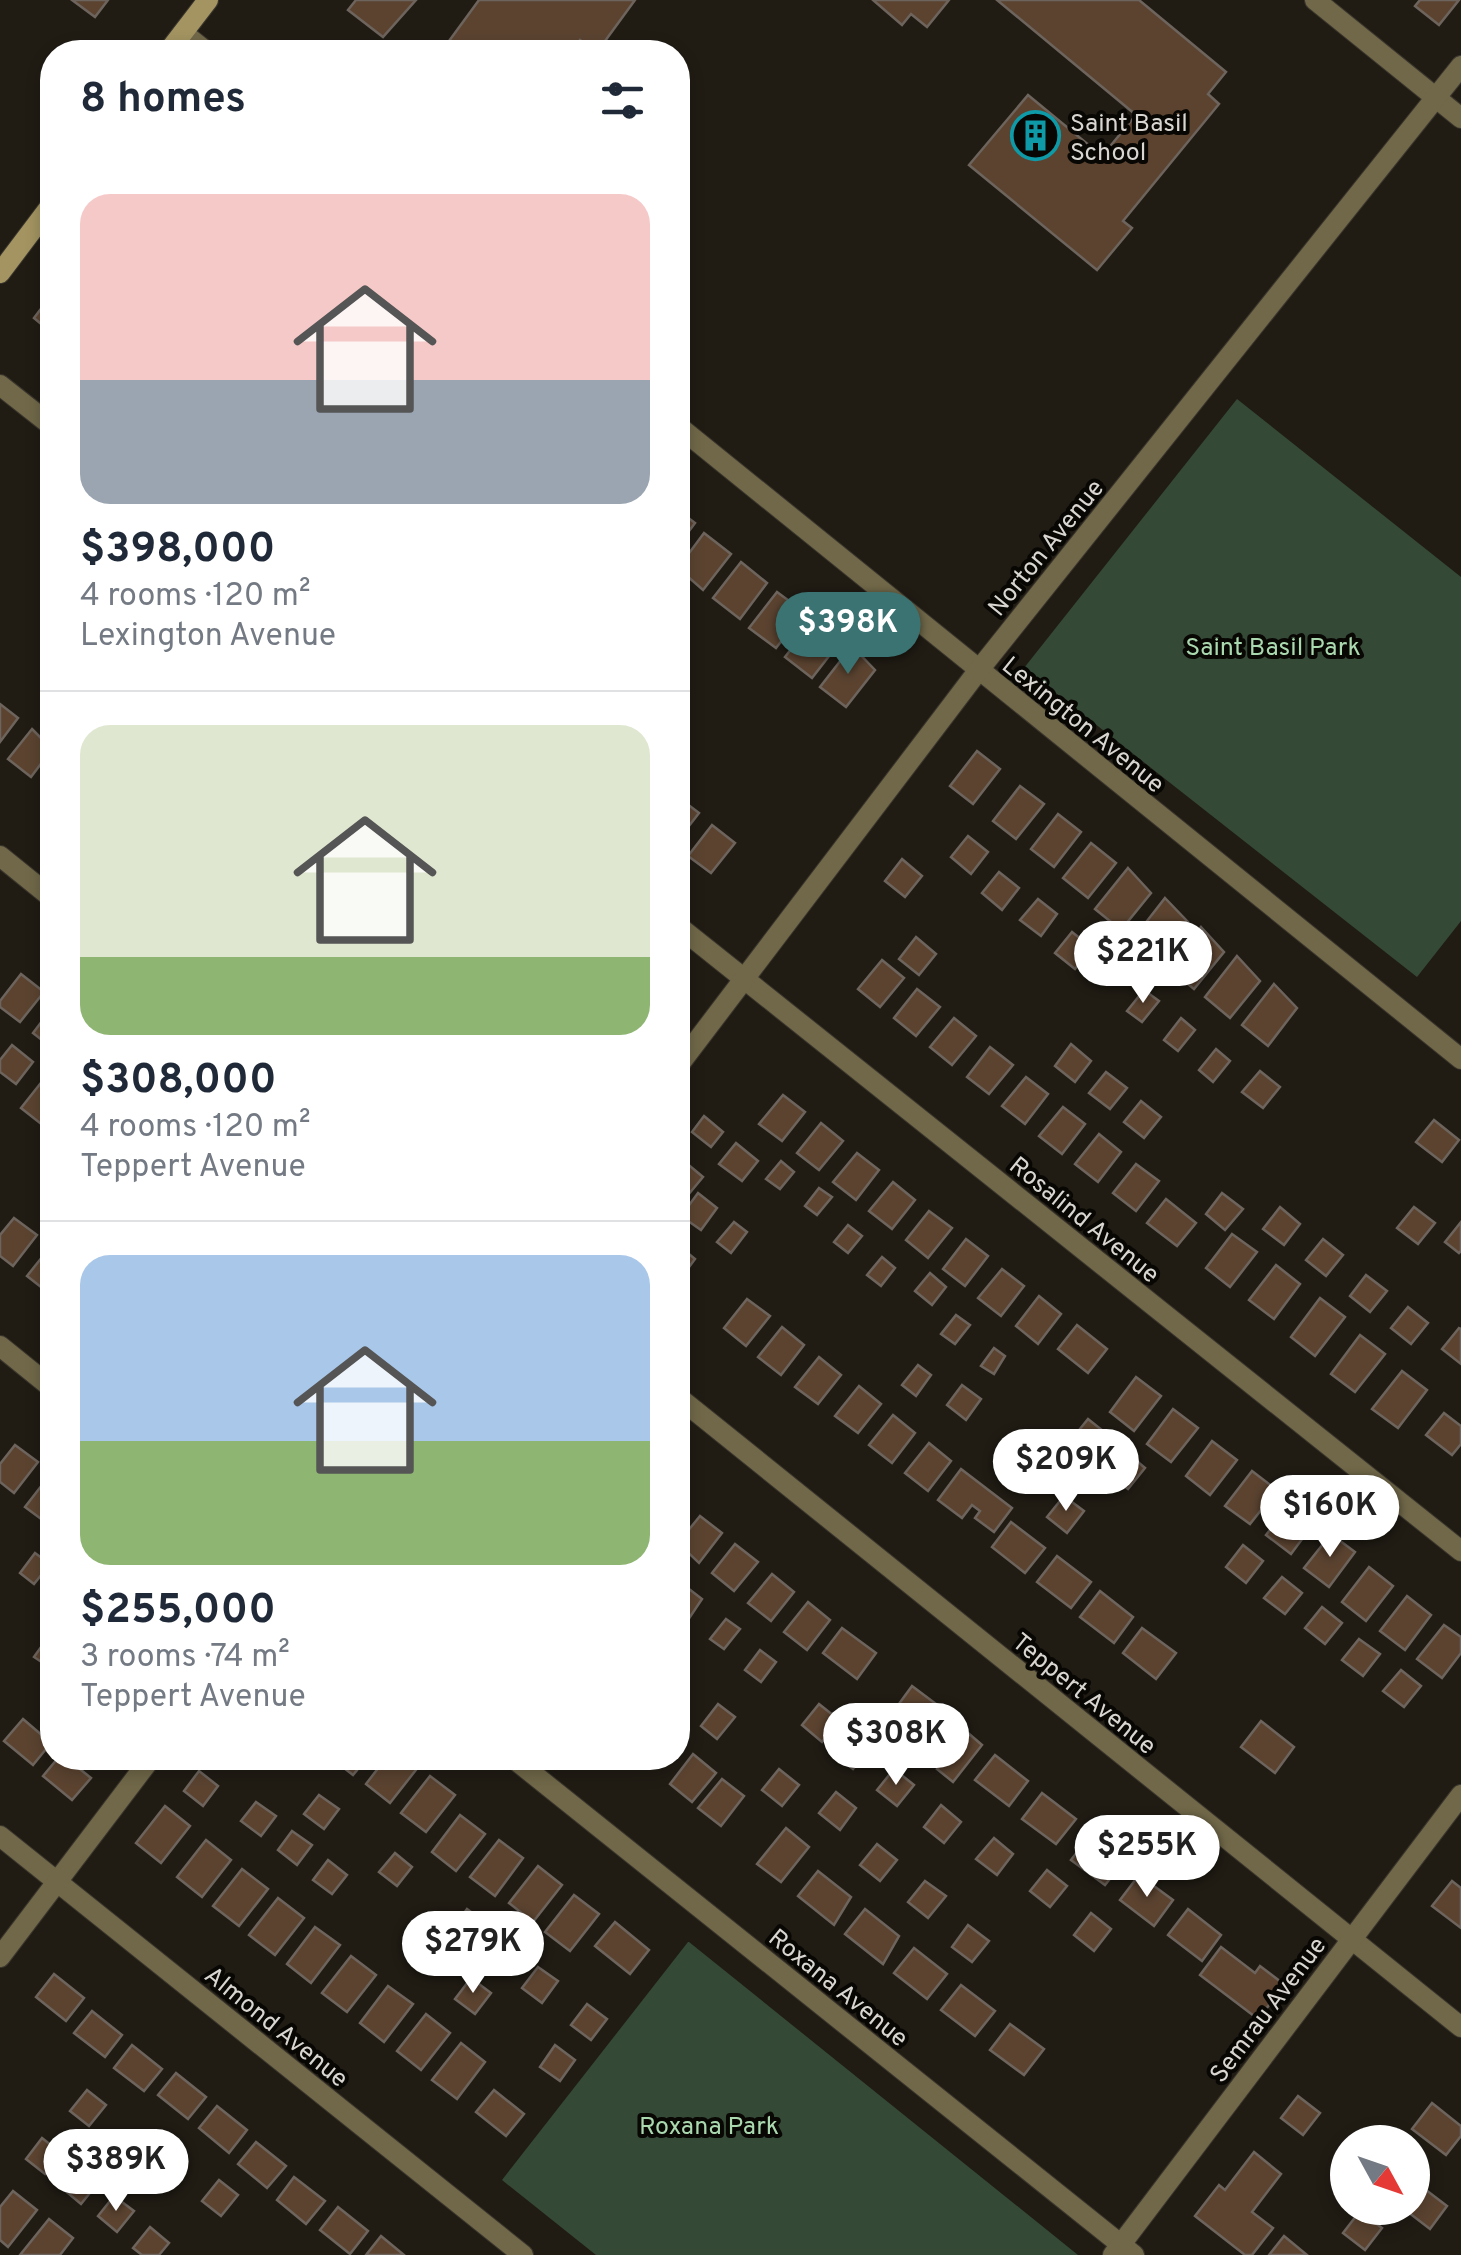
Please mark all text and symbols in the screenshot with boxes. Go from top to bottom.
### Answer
icon: filters [595,73,650,128]
text: 8 homes [80,74,246,127]
place label: Saint Basil School [1070,109,1188,170]
building icon: Saint Basil School [1009,110,1061,162]
icon: home [275,259,455,439]
street label: Norton Avenue [982,474,1112,624]
text: $398,000 [80,524,275,577]
text: 4 rooms · 120 m² [80,577,311,617]
pin: $398K [778,592,918,677]
text: $398K [798,604,898,644]
text: Lexington Avenue [80,617,336,657]
park label: Saint Basil Park [1185,633,1361,665]
street label: Lexington Avenue [994,651,1170,802]
icon: home [275,790,455,970]
pin: $221K [1073,921,1213,1006]
text: $221K [1096,933,1190,973]
text: $308,000 [80,1055,277,1108]
text: 4 rooms · 120 m² [80,1108,311,1148]
text: Teppert Avenue [80,1148,306,1188]
street label: Rosalind Avenue [1001,1151,1165,1292]
icon: home [275,1320,455,1500]
pin: $209K [996,1429,1136,1514]
text: $209K [1015,1441,1117,1481]
pin: $160K [1260,1475,1400,1560]
text: $160K [1282,1487,1378,1527]
text: $255,000 [80,1585,276,1638]
street label: Teppert Avenue [1005,1627,1162,1763]
text: 3 rooms · 74 m² [80,1638,290,1678]
text: Teppert Avenue [80,1678,306,1718]
pin: $308K [826,1703,966,1788]
text: $308K [845,1715,947,1755]
pin: $255K [1077,1815,1217,1900]
text: $255K [1097,1827,1197,1867]
pin: $279K [403,1911,543,1996]
text: $279K [424,1923,522,1963]
street label: Roxana Avenue [761,1923,914,2056]
street label: Semrau Avenue [1204,1931,1335,2090]
street label: Almond Avenue [197,1961,354,2096]
park label: Roxana Park [639,2112,779,2144]
north arrow [1330,2125,1430,2225]
map controls [1330,2125,1430,2225]
pin: $389K [46,2129,186,2214]
text: $389K [66,2141,166,2181]

